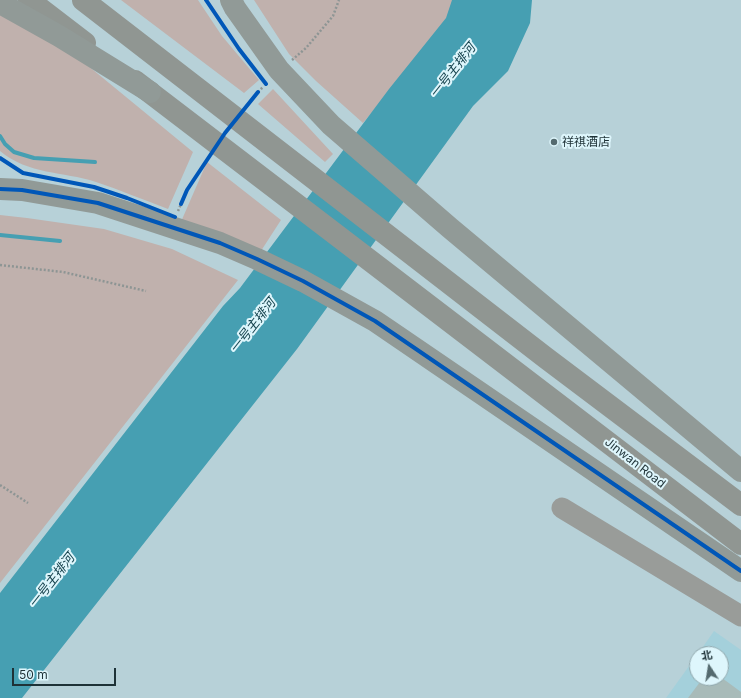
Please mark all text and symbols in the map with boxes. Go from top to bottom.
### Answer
water label: 一号主排河 [427,41,479,101]
place label: 祥祺酒店 [562,135,610,149]
marker: 祥祺酒店 [549,137,559,147]
water label: 一号主排河 [227,296,279,356]
street label: Jinwan Road [602,435,668,491]
water label: 一号主排河 [26,551,78,611]
north arrow [689,646,729,686]
text: 北 [700,647,714,663]
scale bar [14,660,118,686]
text: 50 m [19,667,48,682]

